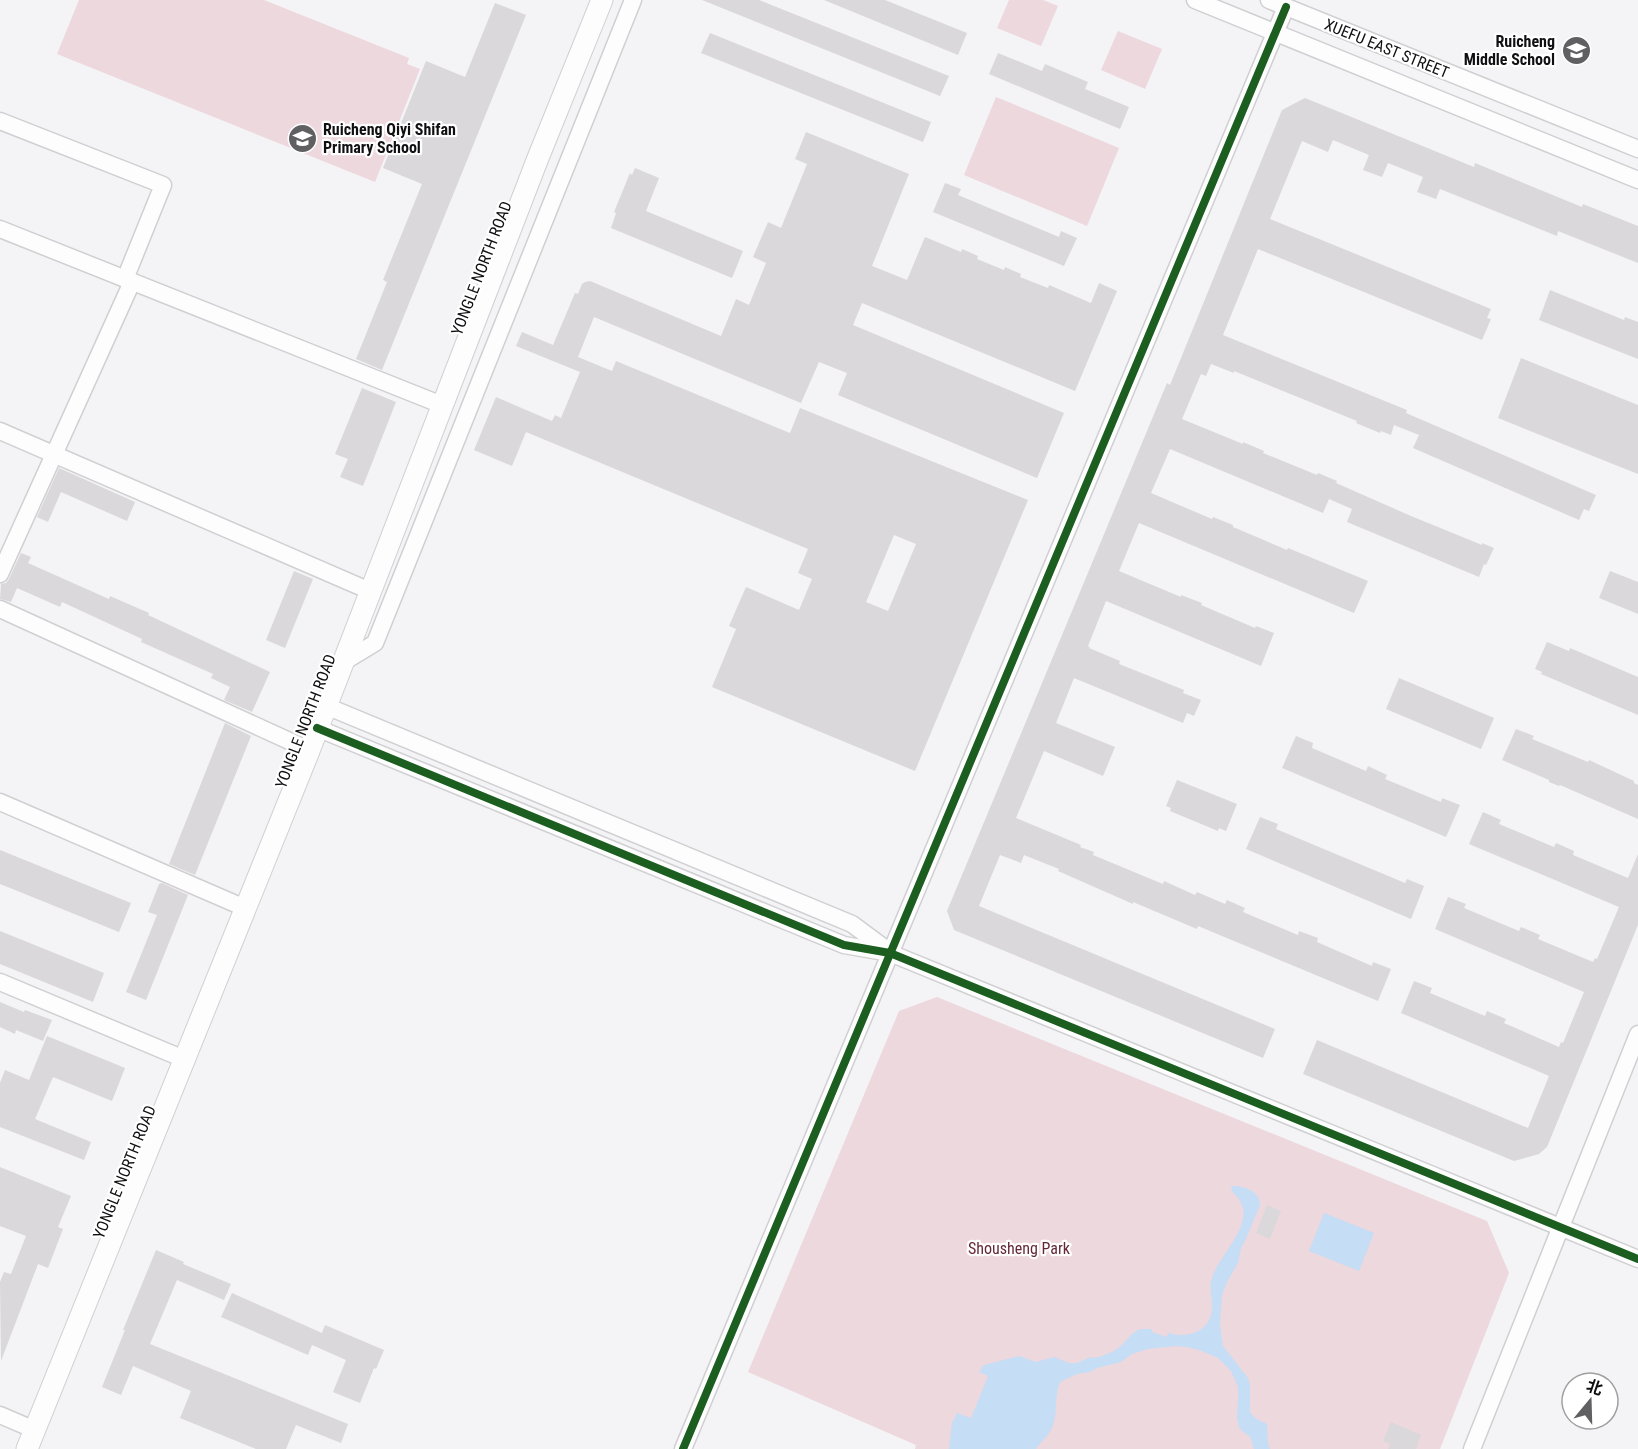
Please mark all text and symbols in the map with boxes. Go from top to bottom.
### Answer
street label: XUEFU EAST STREET [1322,15,1452,82]
place label: Ruicheng Middle School [1464,32,1555,69]
school or university icon: Ruicheng Middle School [1560,34,1592,66]
place label: Ruicheng Qiyi Shifan Primary School [323,120,456,157]
school or university icon: Ruicheng Qiyi Shifan Primary School [286,122,318,154]
street label: YONGLE NORTH ROAD [447,198,516,338]
street label: YONGLE NORTH ROAD [271,651,340,791]
street label: YONGLE NORTH ROAD [89,1103,160,1242]
park label: Shousheng Park [968,1239,1071,1258]
north arrow [1560,1371,1620,1431]
text: 北 [1584,1376,1605,1399]

